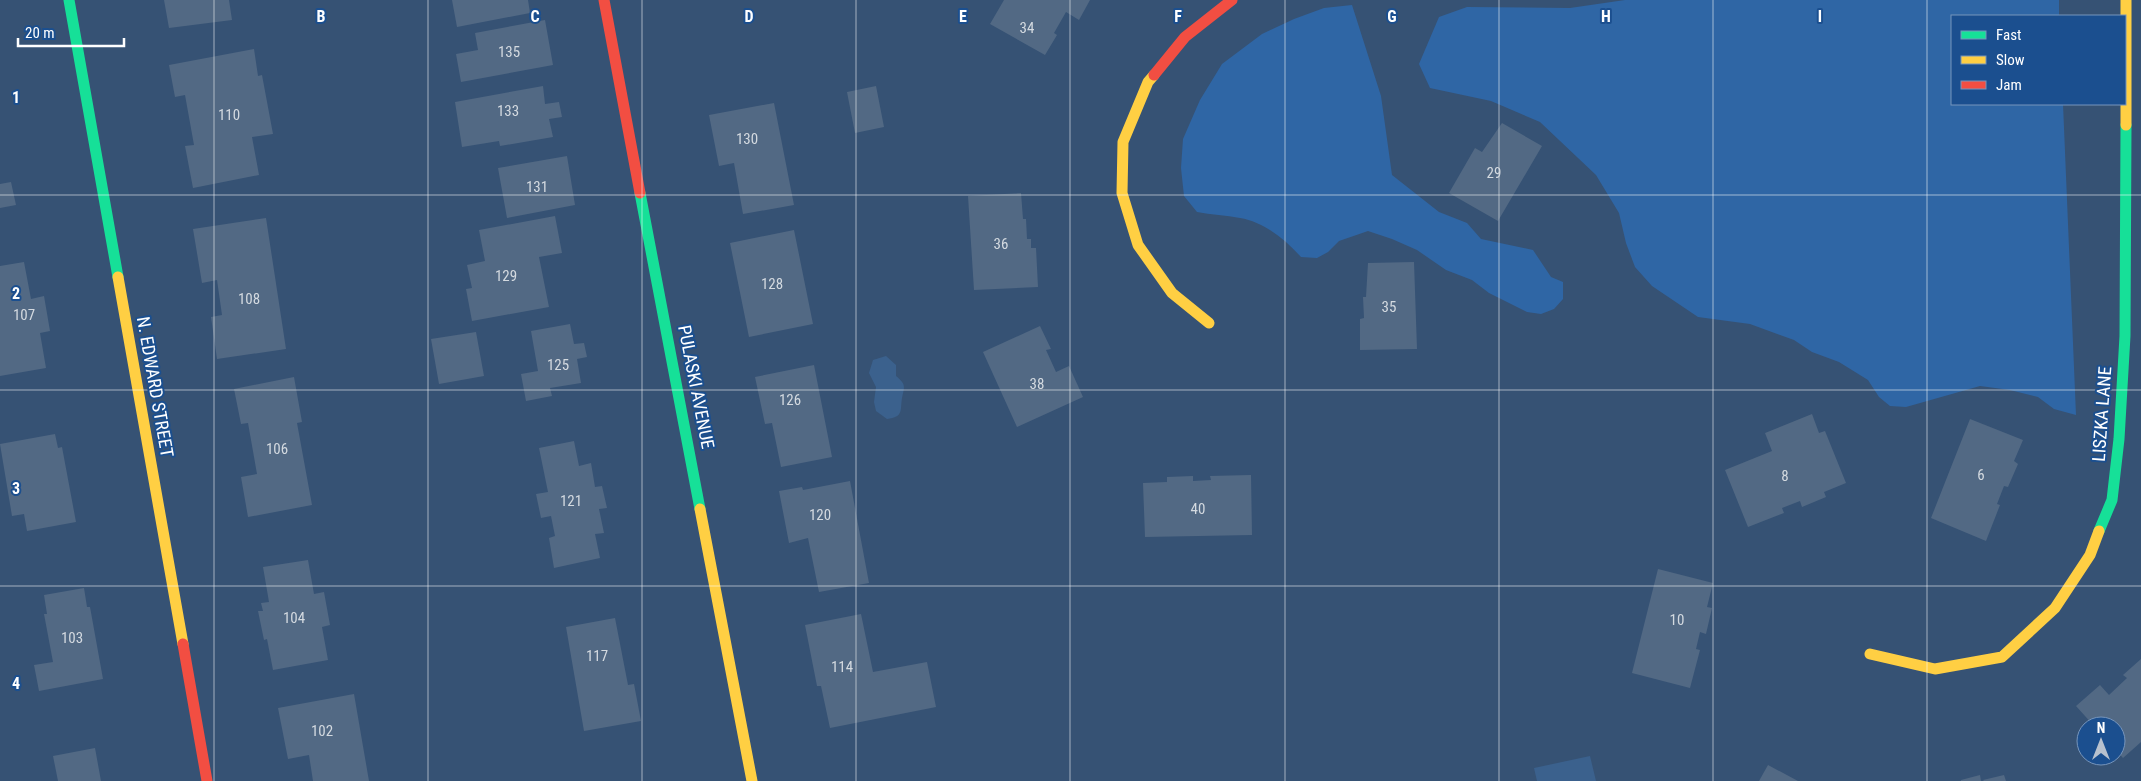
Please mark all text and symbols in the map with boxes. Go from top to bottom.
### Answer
text: B [317,7,326,26]
text: C [530,7,540,26]
text: D [744,7,754,26]
text: E [959,7,967,26]
text: F [1174,7,1182,26]
text: G [1387,7,1397,26]
text: H [1601,7,1611,26]
text: I [1818,7,1822,26]
scale bar [18,15,124,47]
legend [1951,15,2126,105]
house number: 34 [1020,19,1034,37]
text: 20 m [25,24,55,42]
text: Fast [1996,26,2021,44]
house number: 135 [498,43,520,61]
text: Slow [1996,51,2025,69]
text: Jam [1996,76,2022,94]
text: 1 [12,88,20,107]
house number: 133 [497,102,519,120]
house number: 110 [218,106,240,124]
house number: 130 [736,130,758,148]
house number: 29 [1487,164,1501,182]
house number: 131 [526,178,548,196]
house number: 36 [994,235,1008,253]
house number: 129 [495,267,517,285]
house number: 128 [761,275,783,293]
text: 2 [12,284,20,303]
house number: 108 [238,290,260,308]
house number: 35 [1382,298,1396,316]
house number: 107 [13,306,35,324]
street label: N. EDWARD STREET [133,315,178,459]
street label: PULASKI AVENUE [674,323,719,451]
house number: 125 [547,356,569,374]
street label: LISZKA LANE [2088,366,2115,462]
house number: 38 [1030,375,1044,393]
house number: 126 [779,391,801,409]
house number: 106 [266,440,288,458]
house number: 6 [1977,466,1985,484]
house number: 8 [1781,467,1789,485]
text: 3 [12,479,20,498]
house number: 121 [560,492,582,510]
house number: 40 [1191,500,1205,518]
house number: 120 [809,506,831,524]
house number: 104 [283,609,305,627]
house number: 10 [1670,611,1684,629]
house number: 103 [61,629,83,647]
house number: 117 [586,647,608,665]
house number: 114 [831,658,853,676]
text: 4 [12,674,20,693]
north arrow [2076,716,2126,766]
text: N [2097,720,2105,736]
house number: 102 [311,722,333,740]

